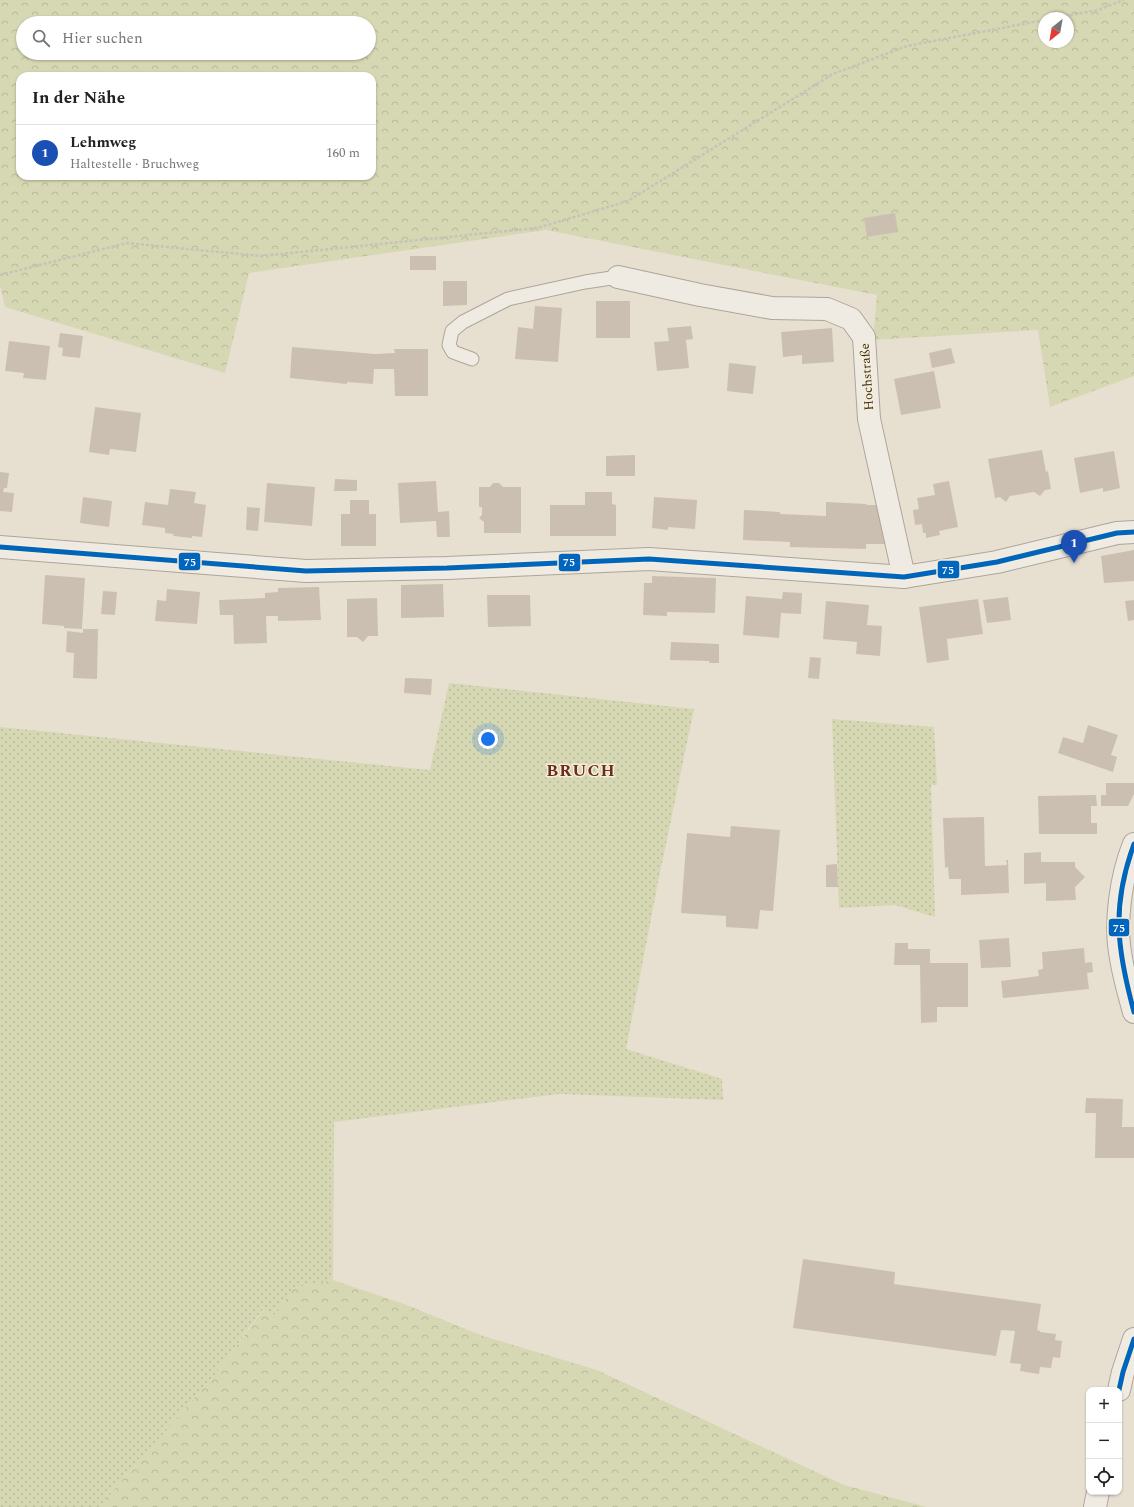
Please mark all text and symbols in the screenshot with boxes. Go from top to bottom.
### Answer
north arrow [1038,12,1074,48]
search box [16,16,376,60]
icon: search [30,27,52,49]
text: Hier suchen [62,27,143,50]
text: In der Nähe [32,85,125,111]
text: Lehmweg [70,131,136,154]
text: 1 [41,143,49,163]
text: 160 m [326,143,360,163]
text: Haltestelle · Bruchweg [70,154,199,174]
street label: Hochstraße [855,343,879,411]
pin: 1 [1061,530,1087,563]
line badge: 75 [178,552,201,571]
line badge: 75 [558,553,581,572]
text: 75 [184,554,196,571]
text: 75 [563,554,575,571]
line badge: 75 [937,560,960,579]
text: 75 [942,562,954,579]
your location [478,729,498,749]
district label: BRUCH [546,758,616,784]
line badge: 75 [1108,918,1130,937]
text: 75 [1113,920,1125,937]
map controls [1086,1387,1122,1495]
button: + [1086,1387,1122,1423]
button: − [1086,1423,1122,1459]
button: locate [1086,1459,1122,1495]

